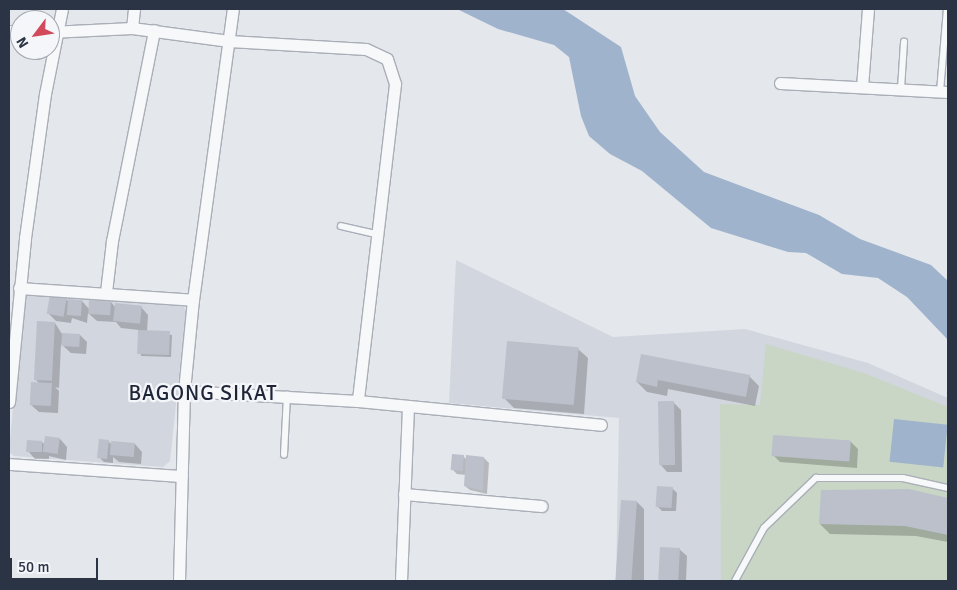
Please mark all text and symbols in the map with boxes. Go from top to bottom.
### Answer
north arrow [10,10,60,60]
text: N [13,34,32,51]
district label: BAGONG SIKAT [127,380,279,406]
scale bar [12,548,100,580]
text: 50 m [18,558,49,576]

